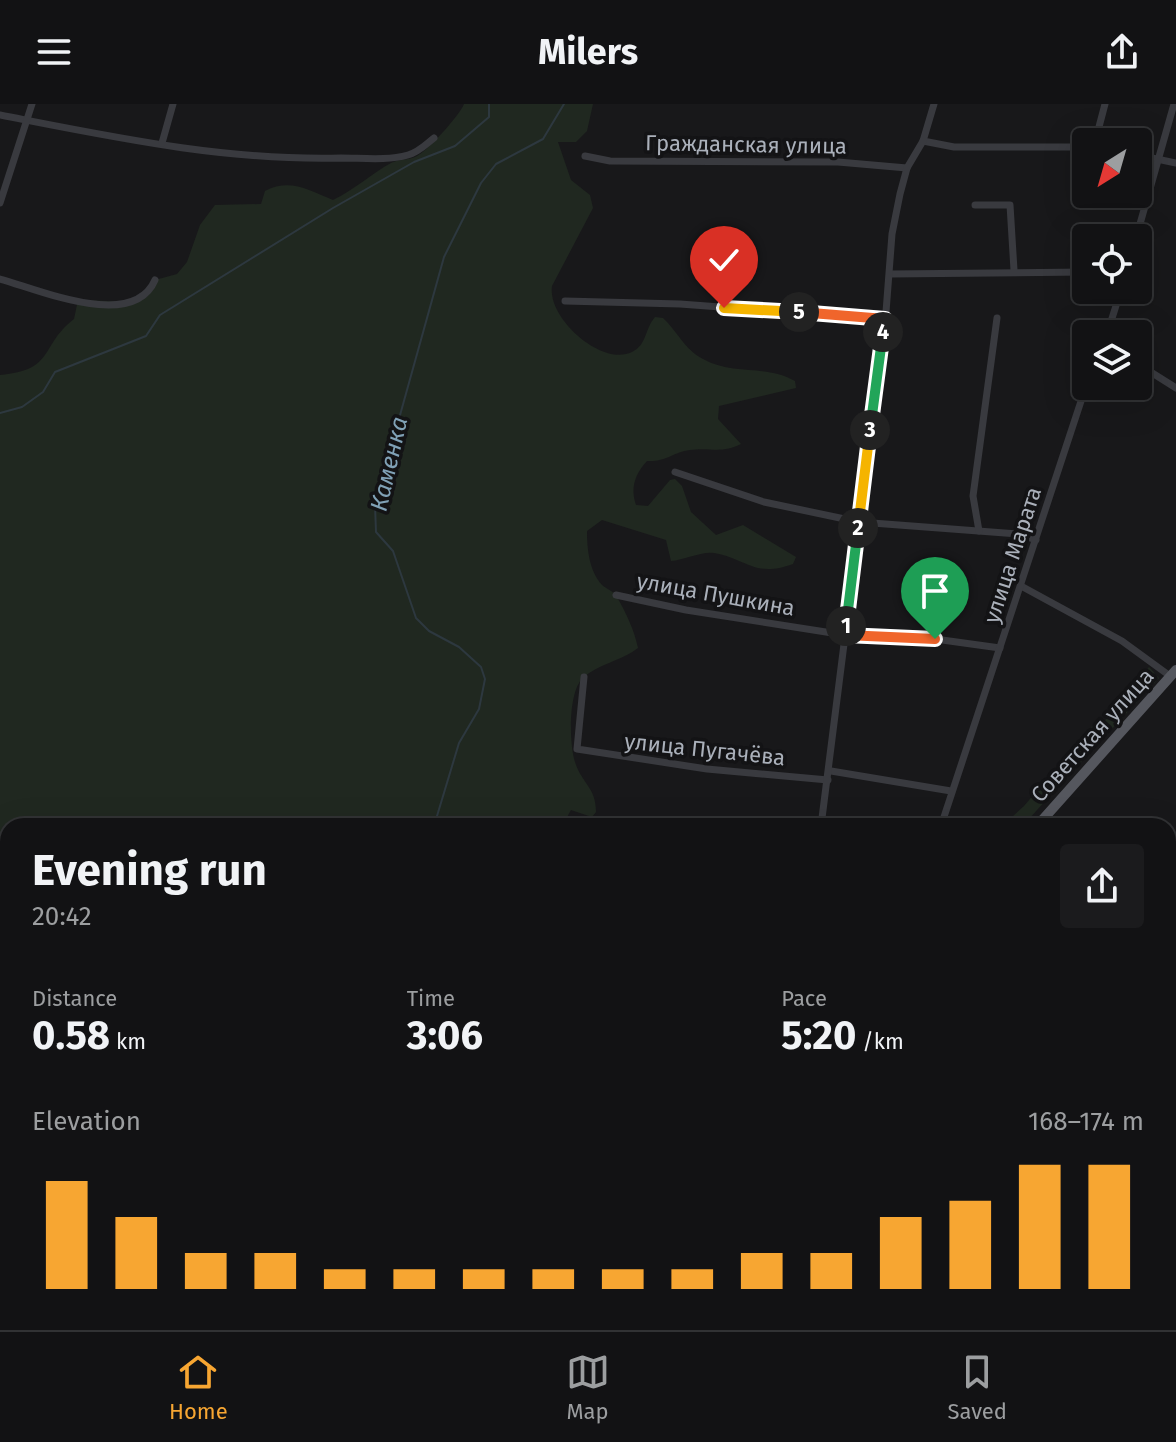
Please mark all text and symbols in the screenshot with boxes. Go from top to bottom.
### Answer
icon: menu [32,30,76,74]
text: Milers [538,30,638,74]
icon: share [1100,30,1144,74]
north arrow [1072,128,1152,208]
map controls [1072,128,1152,400]
street label: Гражданская улица [645,129,847,160]
button: locate [1072,224,1152,304]
pin [690,226,758,308]
icon: check [702,238,746,282]
pin: 5 [779,292,819,332]
text: 5 [793,298,805,325]
pin: 4 [863,312,903,352]
text: 4 [877,318,889,345]
button: layers [1072,320,1152,400]
pin: 3 [850,410,890,450]
water label: Каменка [365,414,413,514]
text: 3 [864,416,876,443]
street label: улица Марата [978,484,1047,627]
pin: 2 [838,508,878,548]
text: 2 [852,514,864,541]
pin [901,557,969,639]
street label: улица Пушкина [635,567,797,622]
icon: arrive [913,569,957,613]
pin: 1 [826,606,866,646]
text: 1 [841,612,851,639]
street label: Советская улица [1025,663,1160,808]
street label: улица Пугачёва [623,728,787,771]
text: Evening run [32,844,267,897]
button: share [1060,844,1144,928]
text: 20:42 [32,901,92,932]
text: Distance [32,985,117,1012]
text: Time [407,985,455,1012]
text: Pace [781,985,827,1012]
text: 0.58 [32,1012,110,1060]
text: 3:06 [407,1012,483,1060]
text: 5:20 [781,1012,856,1060]
text: km [110,1028,146,1055]
text: /km [856,1028,904,1055]
text: Elevation [32,1106,141,1137]
text: 168–174 m [1028,1106,1144,1137]
tab: Home [169,1350,228,1425]
tab: Map [566,1350,610,1425]
tab: Saved [948,1350,1007,1425]

